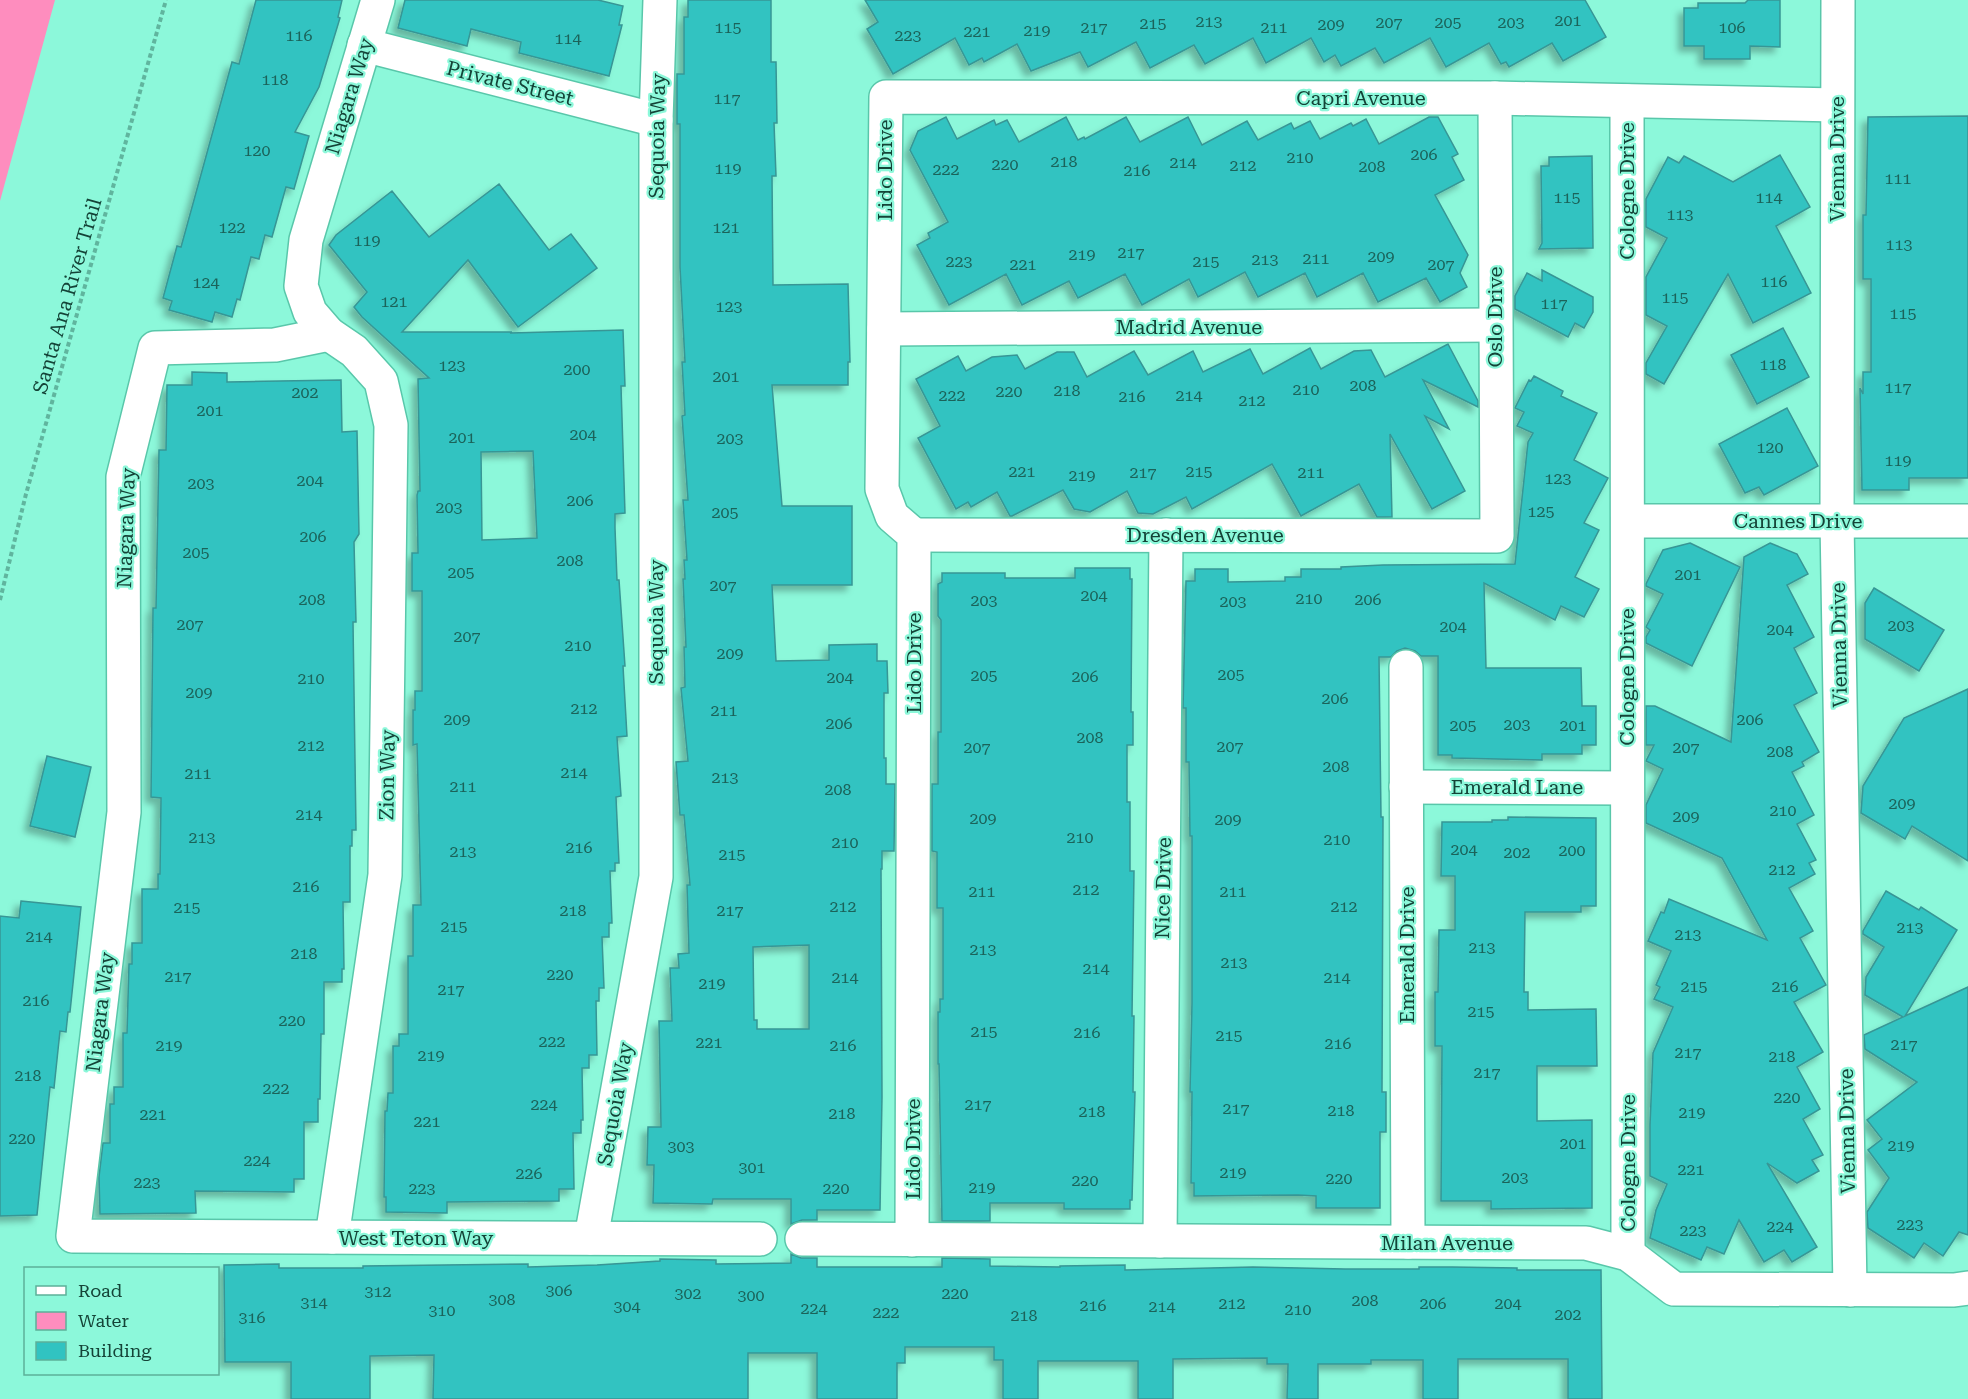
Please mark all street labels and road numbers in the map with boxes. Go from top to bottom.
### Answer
street label: Niagara Way [320,35,378,157]
street label: Private Street [444,56,576,110]
street label: Sequoia Way [644,73,670,199]
street label: Capri Avenue [1296,86,1426,110]
street label: Vienna Drive [1825,96,1849,222]
street label: Lido Drive [873,119,897,221]
street label: Cologne Drive [1615,122,1639,260]
street label: Santa Ana River Trail [28,195,106,397]
street label: Oslo Drive [1483,266,1507,368]
street label: Madrid Avenue [1116,315,1262,339]
street label: Niagara Way [112,467,140,589]
street label: Cannes Drive [1734,509,1862,533]
street label: Dresden Avenue [1126,523,1284,547]
street label: Sequoia Way [644,559,668,685]
street label: Vienna Drive [1826,582,1852,708]
street label: Cologne Drive [1615,608,1639,746]
street label: Lido Drive [902,612,926,714]
street label: Zion Way [374,729,400,821]
street label: Emerald Lane [1451,775,1583,799]
street label: Nice Drive [1150,837,1176,939]
street label: Emerald Drive [1395,886,1419,1024]
street label: Niagara Way [81,950,119,1073]
street label: Sequoia Way [592,1040,638,1168]
street label: Vienna Drive [1834,1068,1860,1194]
street label: Cologne Drive [1616,1094,1640,1232]
street label: Lido Drive [901,1098,925,1200]
street label: West Teton Way [339,1226,493,1250]
street label: Milan Avenue [1381,1231,1513,1255]

